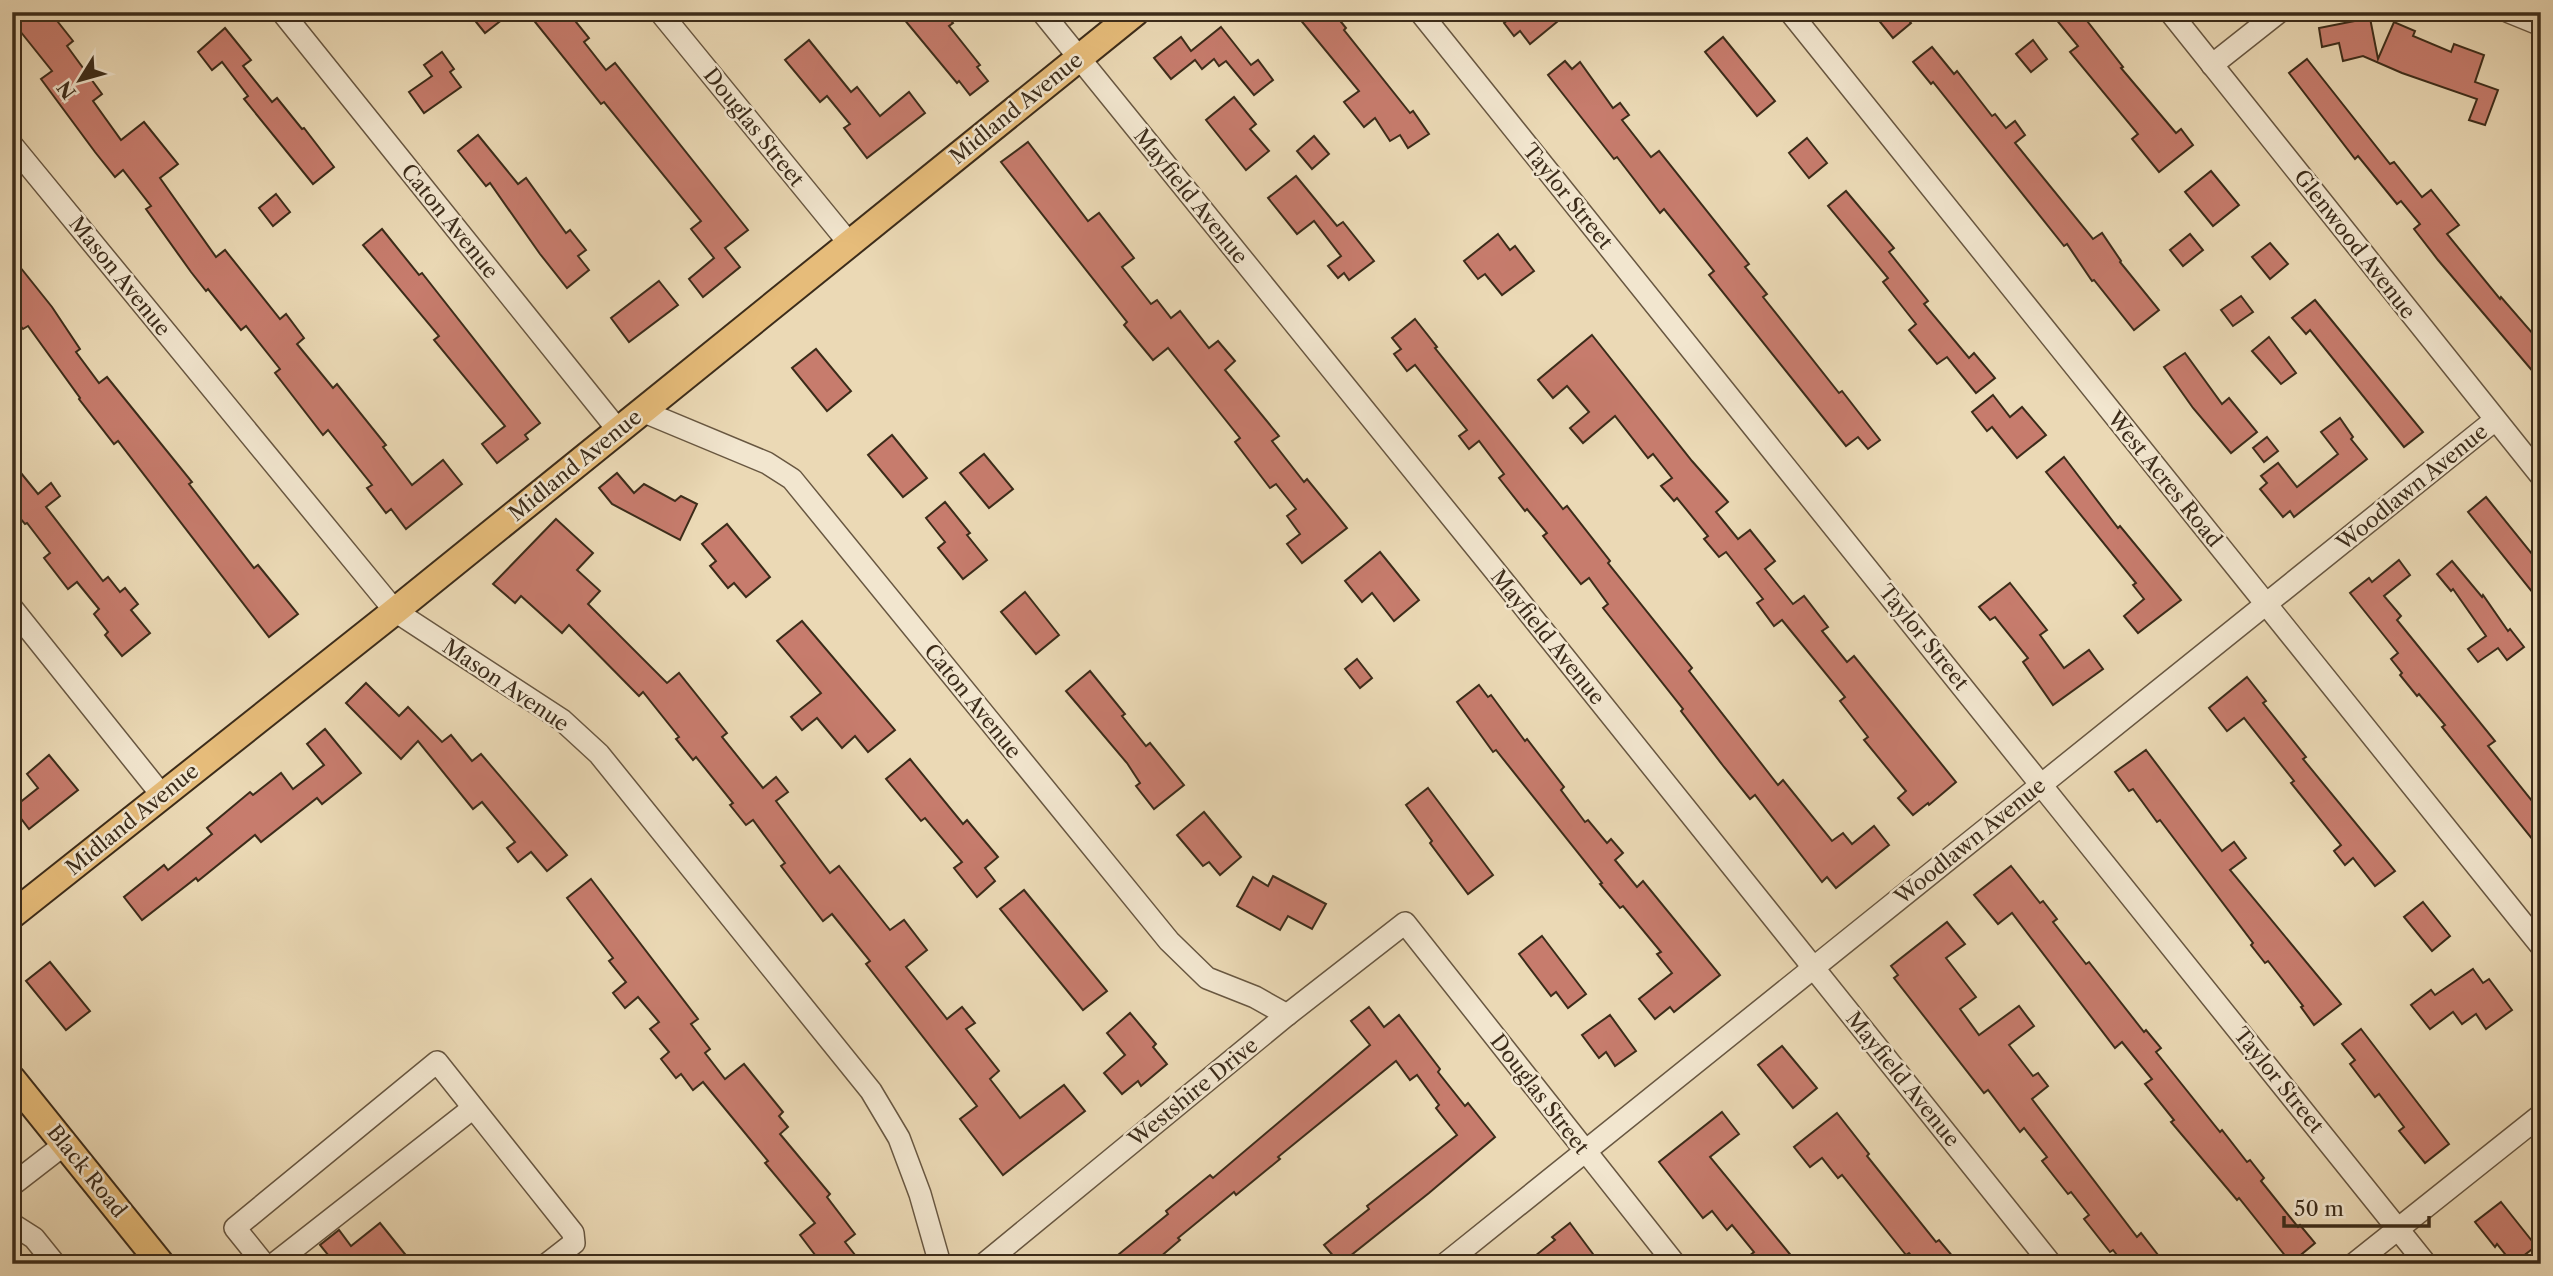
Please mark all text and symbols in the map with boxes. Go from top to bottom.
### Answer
north arrow [46,46,116,116]
street label: Midland Avenue [945,47,1087,169]
street label: Douglas Street [699,63,810,192]
text: N [53,76,81,103]
street label: Mayfield Avenue [1129,123,1253,269]
street label: Taylor Street [1518,138,1619,254]
street label: Caton Avenue [396,159,504,283]
street label: Glenwood Avenue [2289,164,2421,324]
street label: Mason Avenue [64,211,176,341]
street label: Midland Avenue [504,404,646,526]
street label: West Acres Road [2102,405,2228,552]
street label: Woodlawn Avenue [2331,419,2492,556]
street label: Mayfield Avenue [1486,564,1610,710]
street label: Taylor Street [1874,579,1975,695]
street label: Mason Avenue [438,634,574,736]
street label: Caton Avenue [919,639,1027,763]
street label: Midland Avenue [61,758,203,880]
street label: Woodlawn Avenue [1889,773,2050,910]
street label: Mayfield Avenue [1841,1006,1965,1152]
street label: Taylor Street [2229,1022,2330,1138]
street label: Douglas Street [1485,1029,1595,1159]
street label: Westshire Drive [1123,1032,1262,1152]
street label: Black Road [42,1120,132,1223]
scale bar [2284,1185,2429,1229]
text: 50 m [2294,1196,2344,1221]

